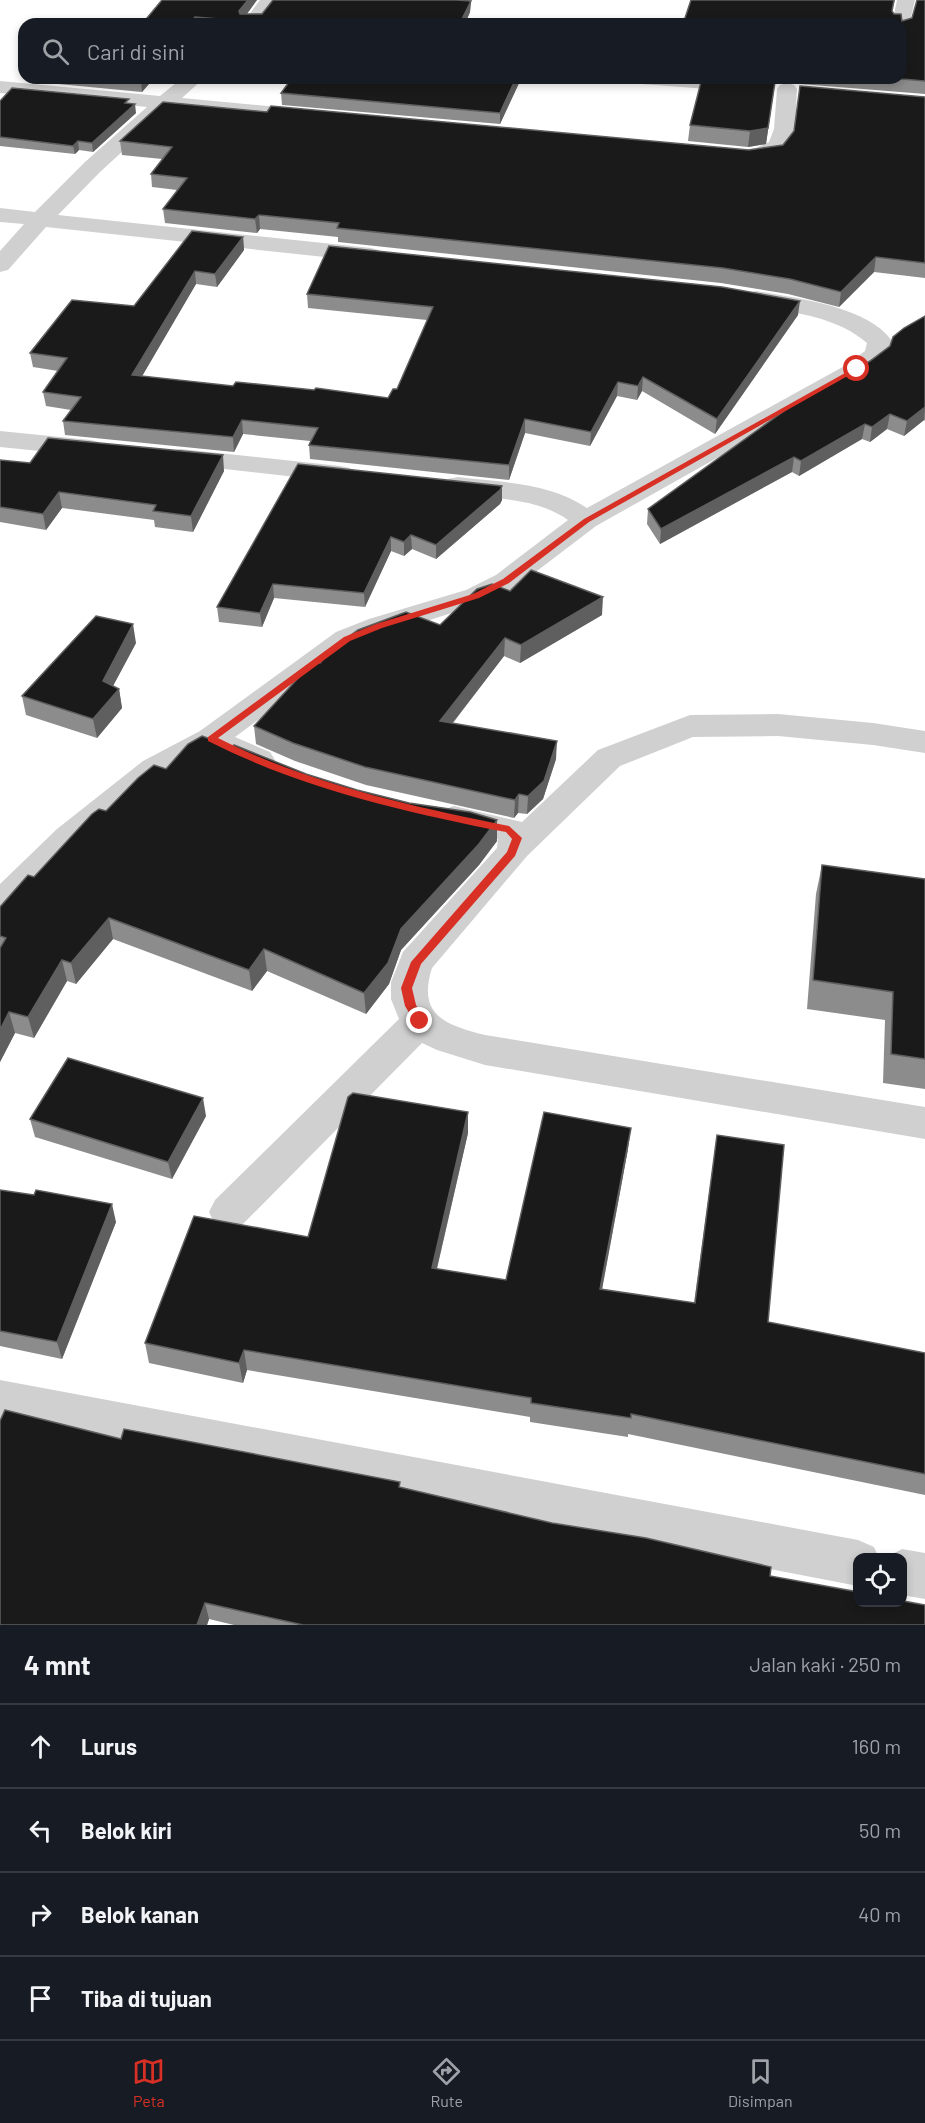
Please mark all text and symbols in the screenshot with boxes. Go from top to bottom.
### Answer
search box [18,18,907,84]
icon: search [39,35,72,68]
text: Cari di sini [87,38,185,64]
route start [843,355,869,381]
route end [406,1007,432,1033]
map controls [853,1553,907,1607]
button: locate [853,1553,907,1607]
text: 4 mnt [24,1649,91,1680]
text: Jalan kaki · 250 m [749,1652,901,1676]
icon: ahead [24,1730,57,1763]
text: Lurus [81,1733,137,1759]
text: 160 m [852,1734,901,1758]
icon: left [24,1814,57,1847]
text: Belok kiri [81,1817,172,1843]
text: 50 m [859,1818,901,1842]
icon: right [24,1898,57,1931]
text: Belok kanan [81,1901,199,1927]
text: 40 m [858,1902,901,1926]
icon: arrive [24,1982,57,2015]
text: Tiba di tujuan [81,1985,212,2011]
tab: Peta [132,2055,165,2110]
tab: Rute [430,2055,463,2110]
tab: Disimpan [728,2055,793,2110]

